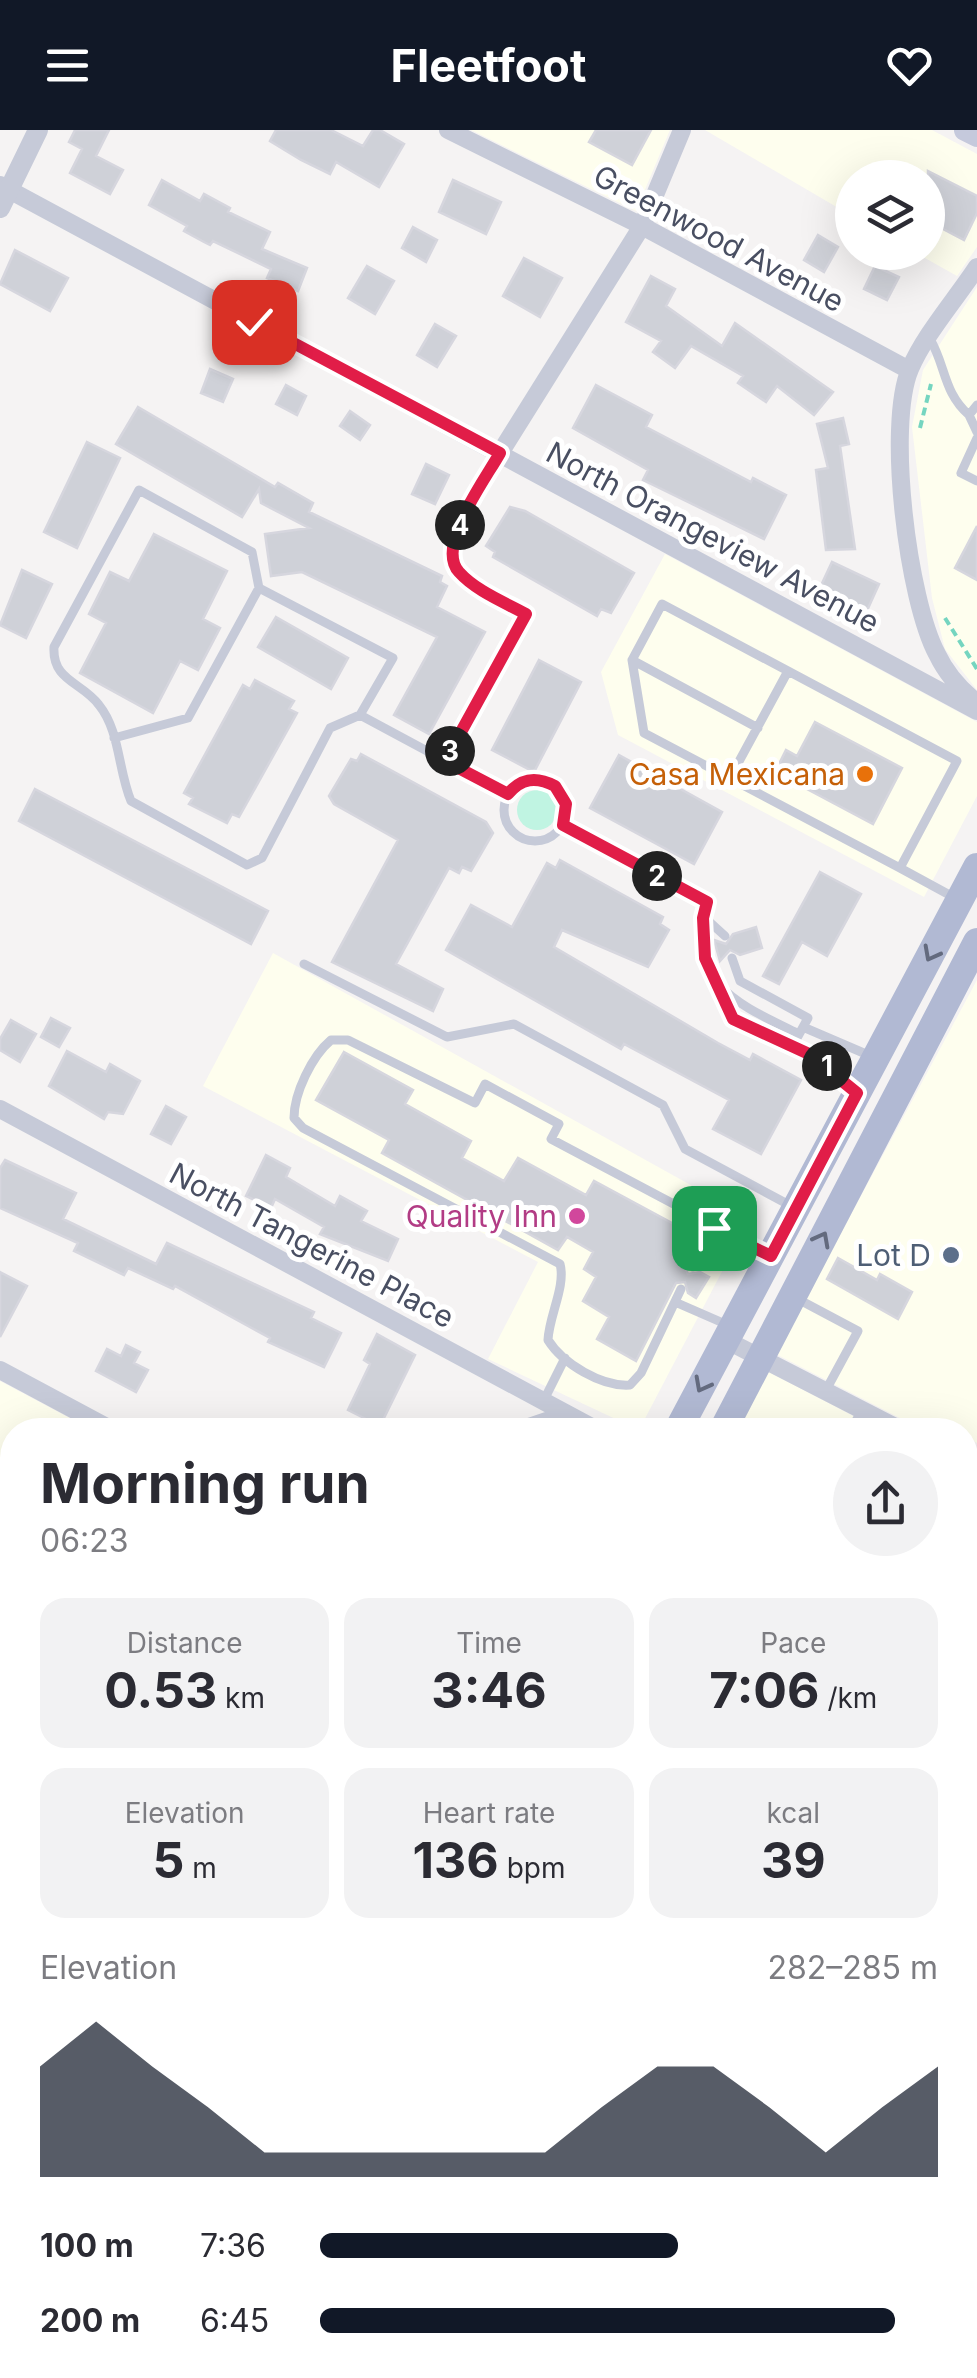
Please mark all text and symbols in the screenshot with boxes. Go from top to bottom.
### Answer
icon: menu [40,38,95,93]
text: Fleetfoot [391,38,586,93]
icon: heart [882,38,937,93]
street label: Greenwood Avenue [588,157,850,319]
map controls [835,160,945,270]
button: layers [835,160,945,270]
pin [212,280,297,365]
icon: check [227,295,282,350]
street label: North Orangeview Avenue [540,434,886,640]
pin: 4 [435,500,485,550]
text: 4 [451,508,469,542]
pin: 3 [425,726,475,776]
text: 3 [441,734,459,768]
place label: Casa Mexicana [629,756,845,792]
marker: Casa Mexicana [854,763,876,785]
pin: 2 [632,851,682,901]
text: 2 [648,859,666,893]
one-way arrow [924,943,943,961]
pin: 1 [802,1041,852,1091]
text: 1 [821,1049,833,1083]
street label: North Tangerine Place [164,1155,460,1335]
pin [672,1186,757,1271]
place label: Quality Inn [406,1198,557,1234]
icon: arrive [687,1201,742,1256]
marker: Quality Inn [566,1205,588,1227]
one-way arrow [810,1232,829,1250]
place label: Lot D [856,1237,931,1273]
marker: Lot D [940,1244,962,1266]
one-way arrow [695,1374,714,1393]
text: Morning run [40,1450,370,1516]
button: share [833,1451,938,1556]
text: 06:23 [40,1521,129,1560]
text: Distance [127,1626,242,1660]
text: Time [456,1626,522,1660]
text: Pace [760,1626,826,1660]
text: 0.53 [104,1660,217,1720]
text: 3:46 [431,1660,547,1720]
text: 7:06 [709,1660,820,1720]
text: km [217,1681,265,1715]
text: /km [820,1681,877,1715]
text: Elevation [125,1796,245,1830]
text: Heart rate [423,1796,555,1830]
text: kcal [767,1796,820,1830]
text: 5 [152,1830,184,1890]
text: 136 [412,1830,499,1890]
text: 39 [761,1830,826,1890]
text: m [184,1851,217,1885]
text: bpm [499,1851,566,1885]
text: Elevation [40,1948,177,1987]
text: 282–285 m [767,1948,938,1987]
text: 100 m [40,2226,134,2265]
text: 7:36 [200,2226,266,2265]
text: 200 m [40,2301,140,2340]
text: 6:45 [200,2301,269,2340]

